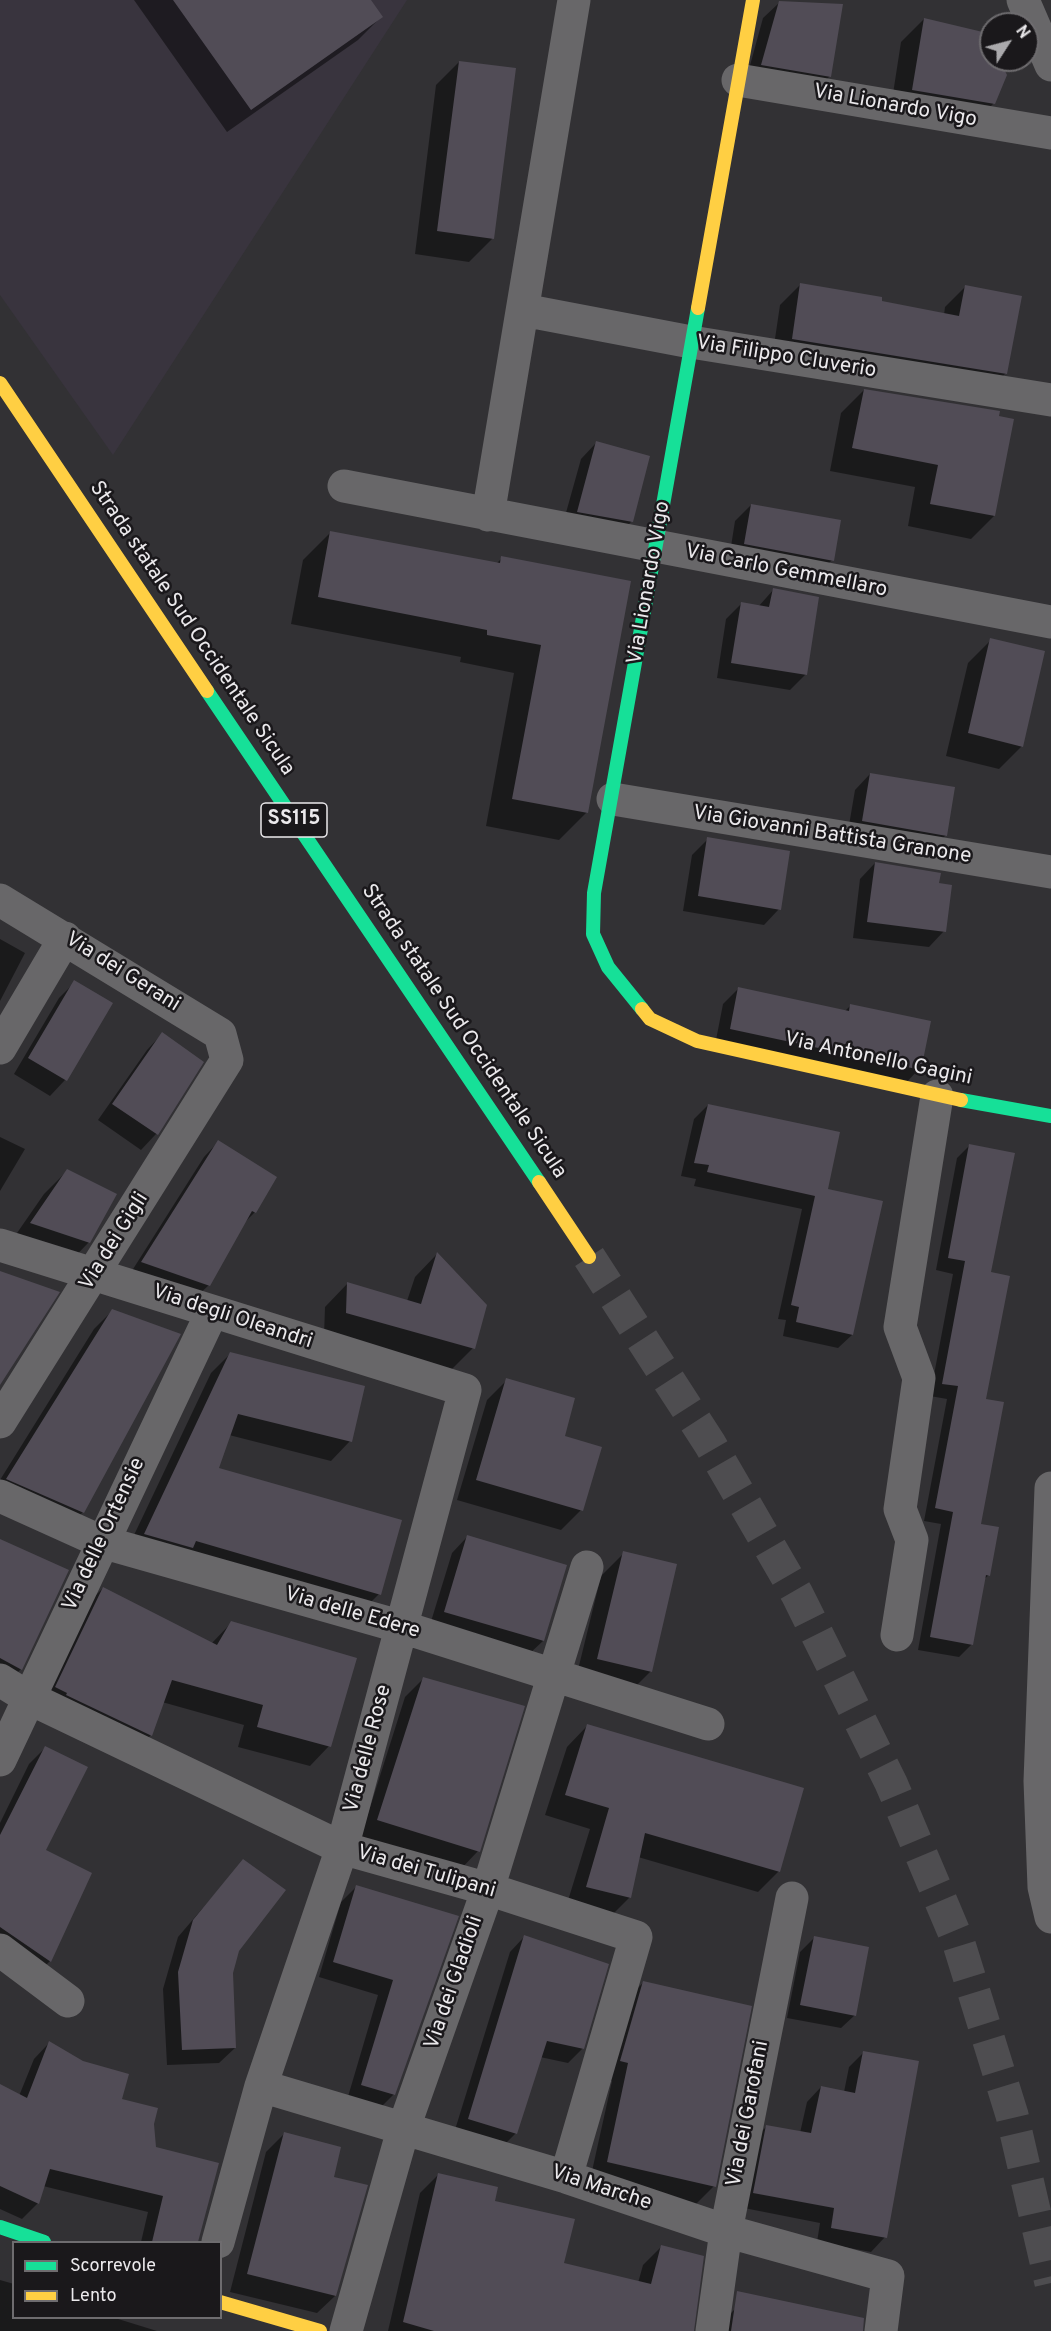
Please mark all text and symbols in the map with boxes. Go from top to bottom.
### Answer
north arrow [979,12,1039,72]
text: N [1010,22,1033,43]
street label: Via Lionardo Vigo [811,80,979,134]
street label: Via Filippo Cluverio [694,331,878,385]
street label: Strada statale Sud Occidentale Sicula [83,477,299,781]
street label: Via Lionardo Vigo [623,499,677,667]
street label: Via Carlo Gemmellaro [683,540,889,604]
street label: Via Giovanni Battista Granone [691,802,973,870]
road number: SS115 [261,803,327,837]
street label: Strada statale Sud Occidentale Sicula [355,880,571,1184]
street label: Via dei Gerani [60,928,184,1018]
street label: Via Antonello Gagini [782,1028,974,1092]
street label: Via dei Gigli [75,1188,155,1296]
street label: Via degli Oleandri [149,1280,315,1356]
street label: Via delle Ortensie [58,1454,152,1616]
street label: Via delle Edere [282,1583,422,1645]
street label: Via delle Rose [340,1682,398,1816]
street label: Via dei Tulipani [354,1841,498,1905]
street label: Via dei Gladioli [420,1913,490,2053]
street label: Via dei Garofani [722,2039,776,2189]
street label: Via Marche [548,2161,654,2217]
legend [12,2241,222,2319]
text: Scorrevole [70,2255,156,2278]
text: Lento [70,2285,116,2308]

